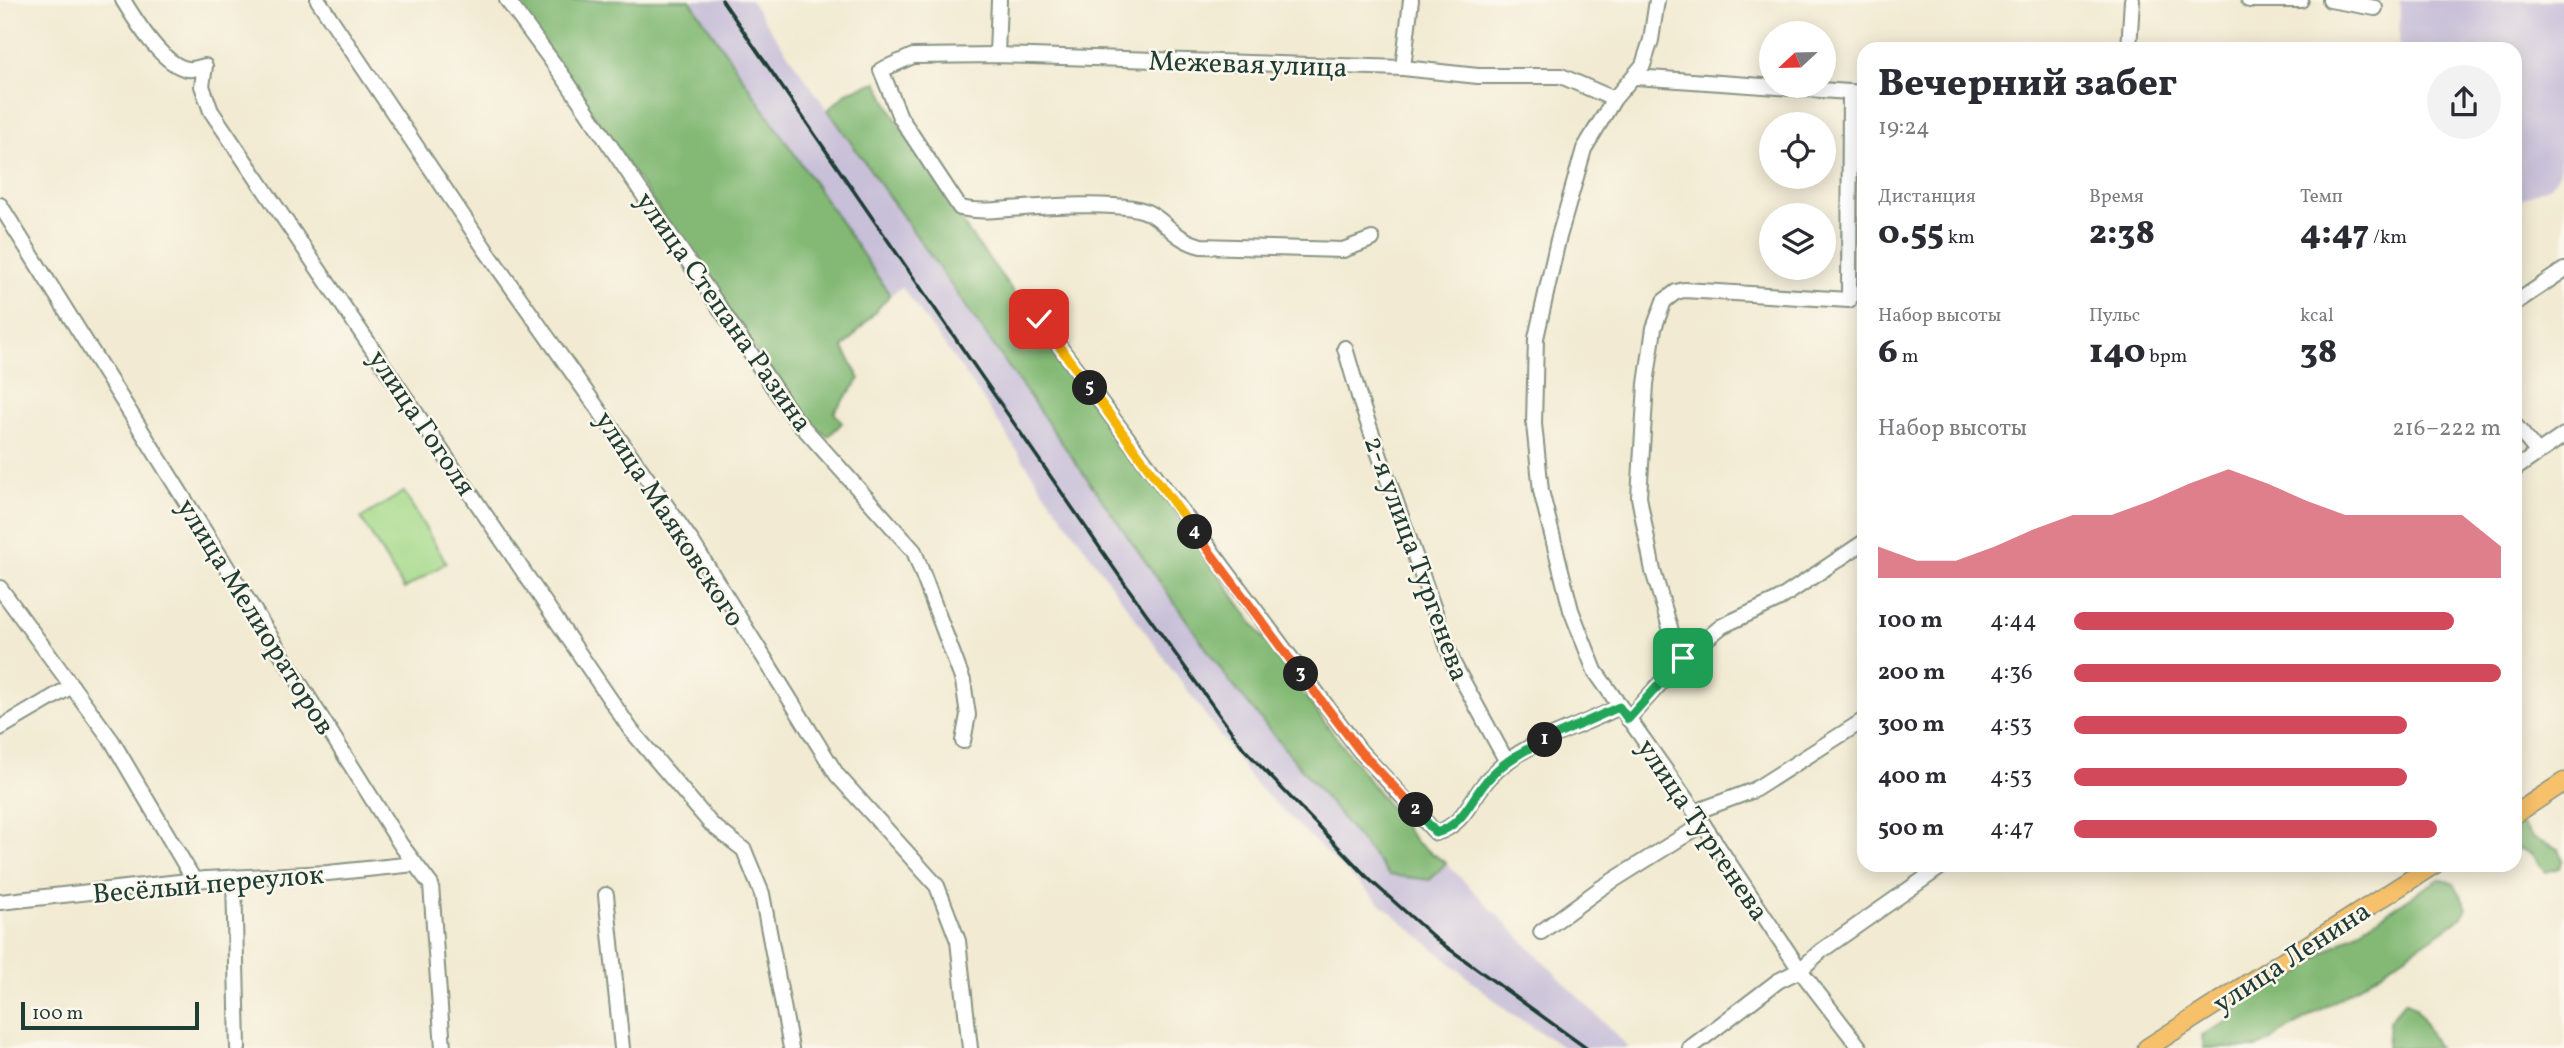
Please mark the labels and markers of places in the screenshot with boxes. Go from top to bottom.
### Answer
pin [1009,289,1069,349]
pin: 5 [1072,370,1108,406]
pin: 4 [1178,514,1212,550]
pin [1653,628,1713,688]
pin: 3 [1284,656,1318,692]
pin: 1 [1528,722,1562,758]
pin: 2 [1398,792,1434,828]

